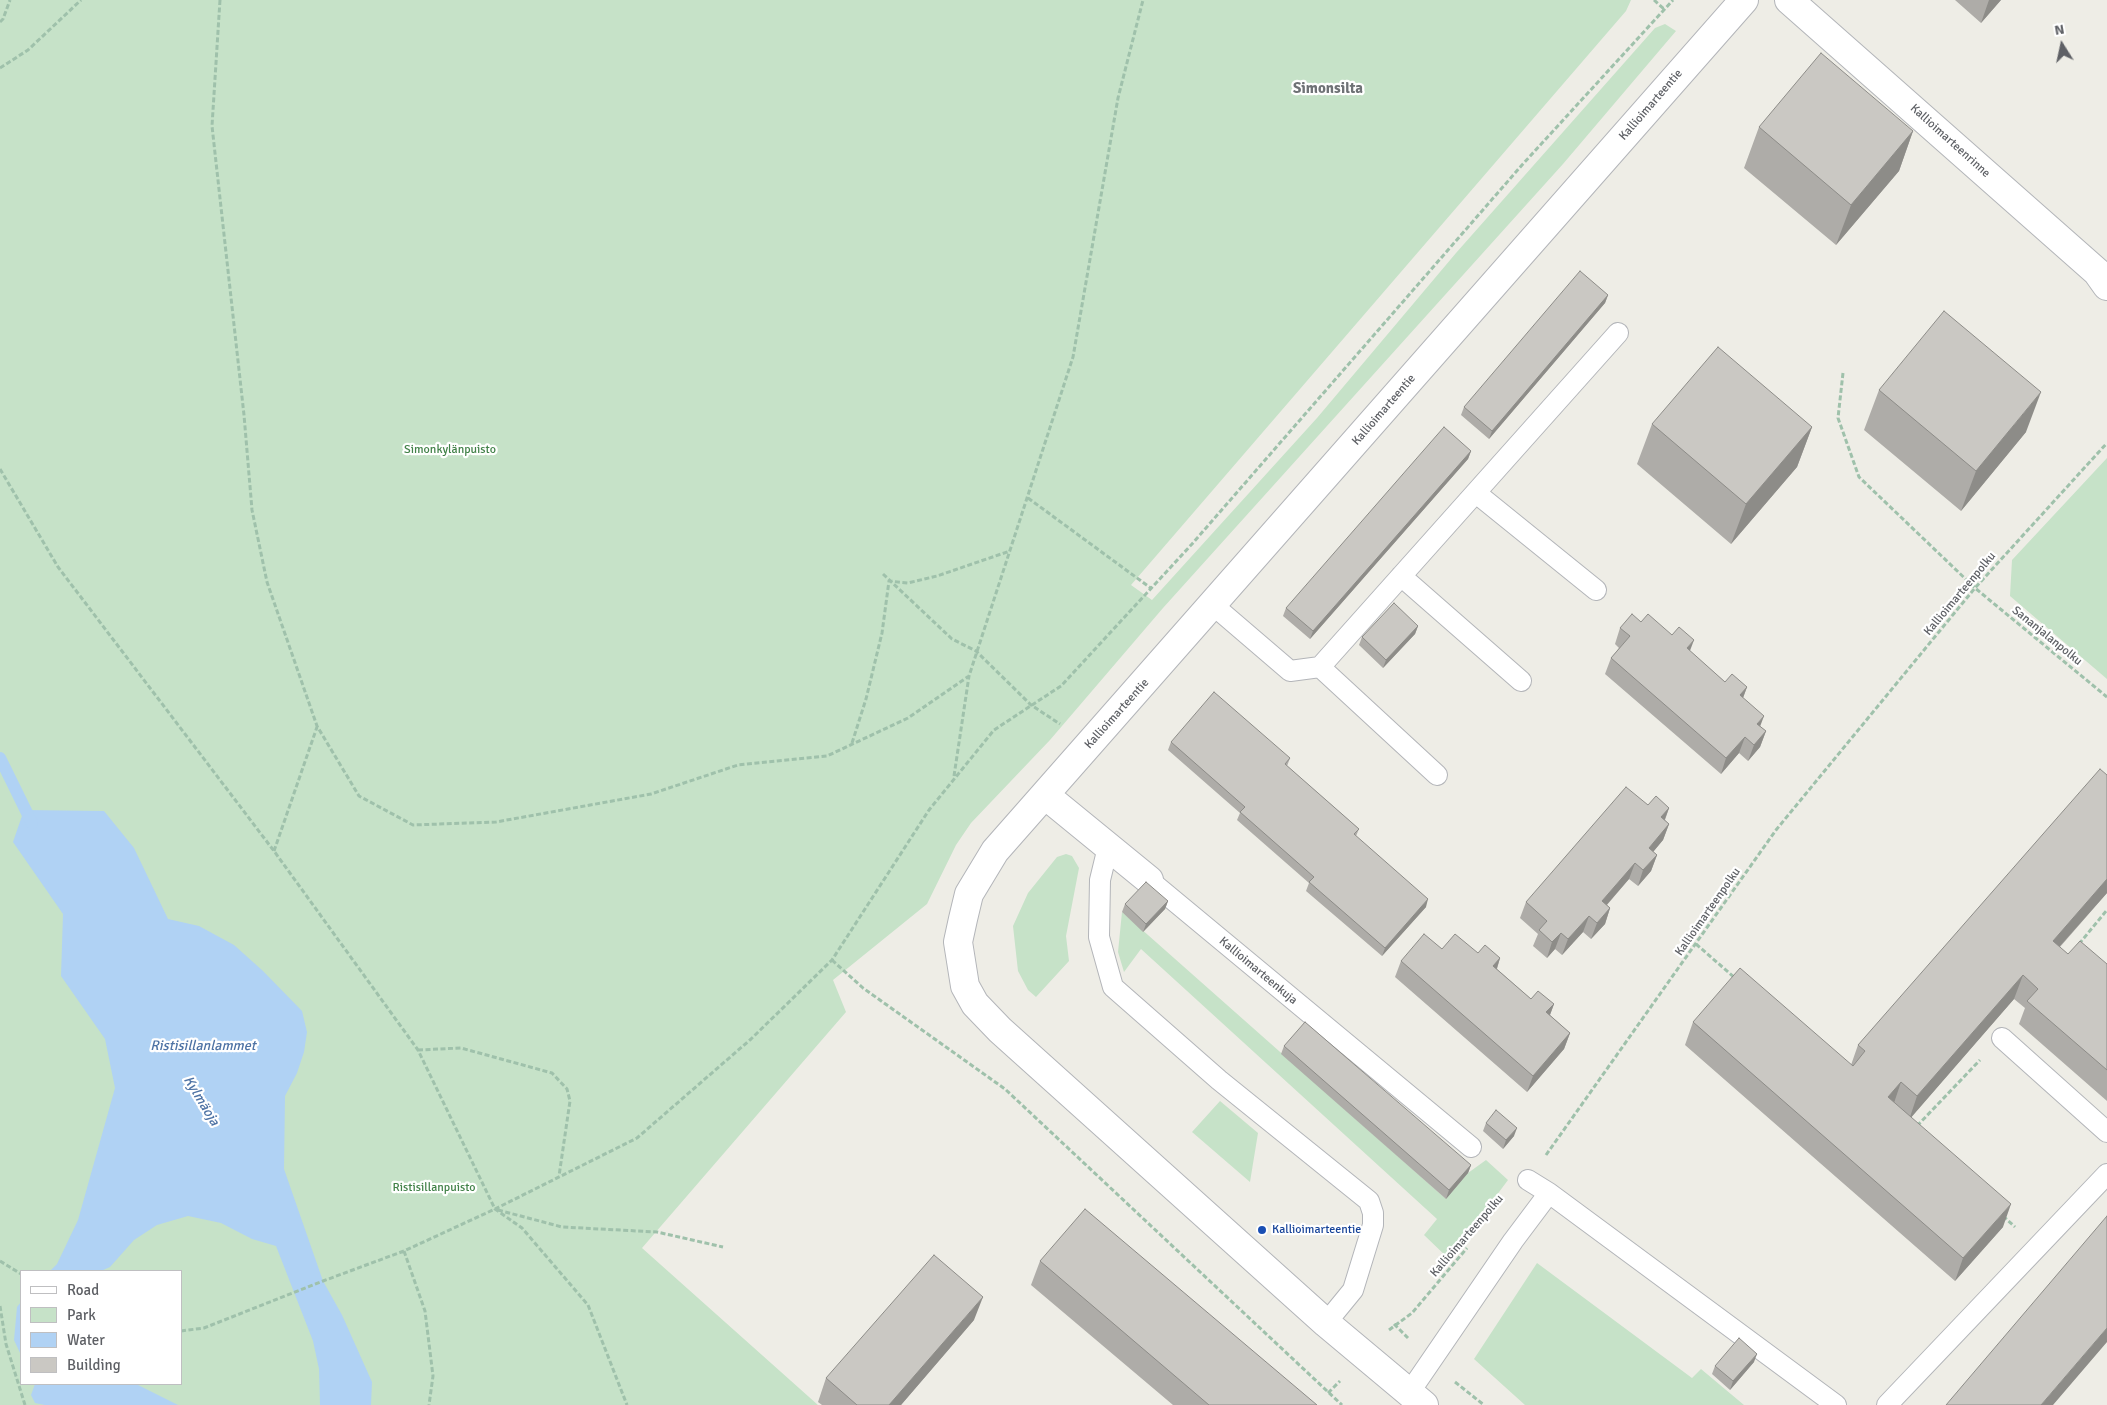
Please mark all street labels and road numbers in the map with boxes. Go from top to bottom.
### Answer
street label: Kallioimarteentie [1616,67,1686,143]
street label: Kallioimarteenrinne [1907,101,1993,181]
street label: Kallioimarteentie [1349,372,1419,448]
street label: Kallioimarteenpolku [1921,549,1999,639]
street label: Sananjalanpolku [2009,603,2085,669]
street label: Kallioimarteentie [1082,676,1152,752]
street label: Kallioimarteenpolku [1672,865,1744,959]
street label: Kallioimarteenkuja [1216,934,1300,1008]
street label: Kallioimarteenpolku [1427,1192,1507,1280]

